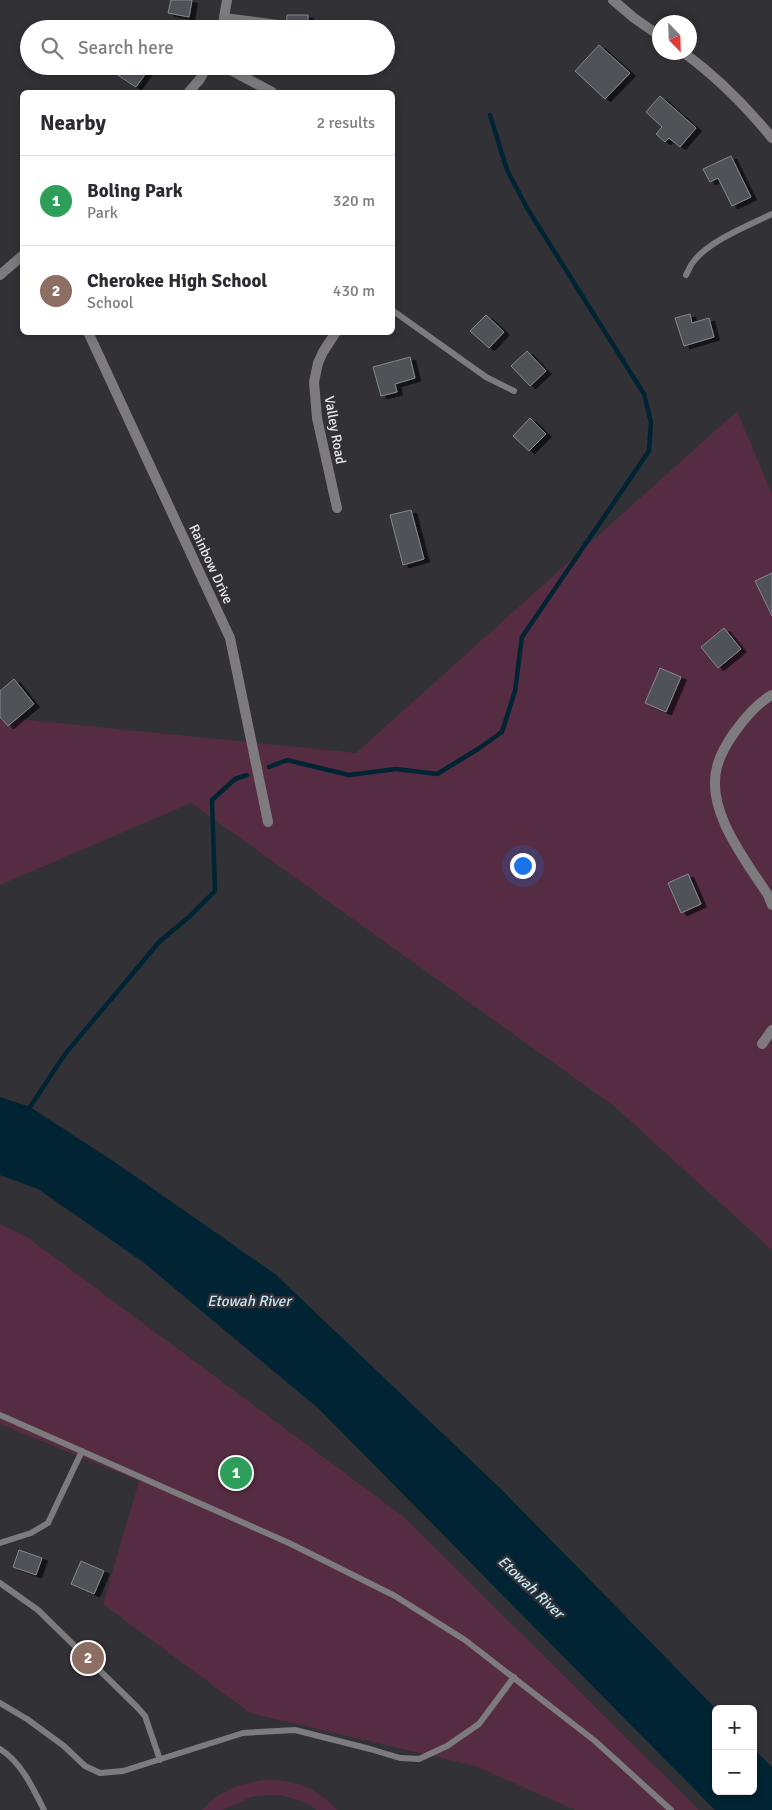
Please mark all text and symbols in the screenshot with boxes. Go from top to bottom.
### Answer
north arrow [652,15,697,60]
search box [20,20,395,75]
icon: search [38,34,66,62]
text: Search here [78,36,174,60]
text: Nearby [40,110,106,136]
text: 2 results [316,113,375,133]
text: Boling Park [87,179,183,203]
text: 1 [52,191,60,211]
text: 320 m [333,191,375,211]
text: Park [87,203,118,223]
text: Cherokee High School [87,269,267,293]
text: 2 [52,281,60,301]
text: 430 m [333,281,375,301]
text: School [87,293,133,313]
street label: Valley Road [321,395,349,465]
street label: Rainbow Drive [185,521,237,607]
your location [510,853,536,879]
water label: Etowah River [207,1292,293,1310]
pin: 1 [220,1454,252,1492]
water label: Etowah River [494,1552,569,1624]
pin: 2 [72,1639,104,1677]
map controls [712,1705,757,1795]
button: + [712,1705,757,1750]
button: − [712,1750,757,1795]

